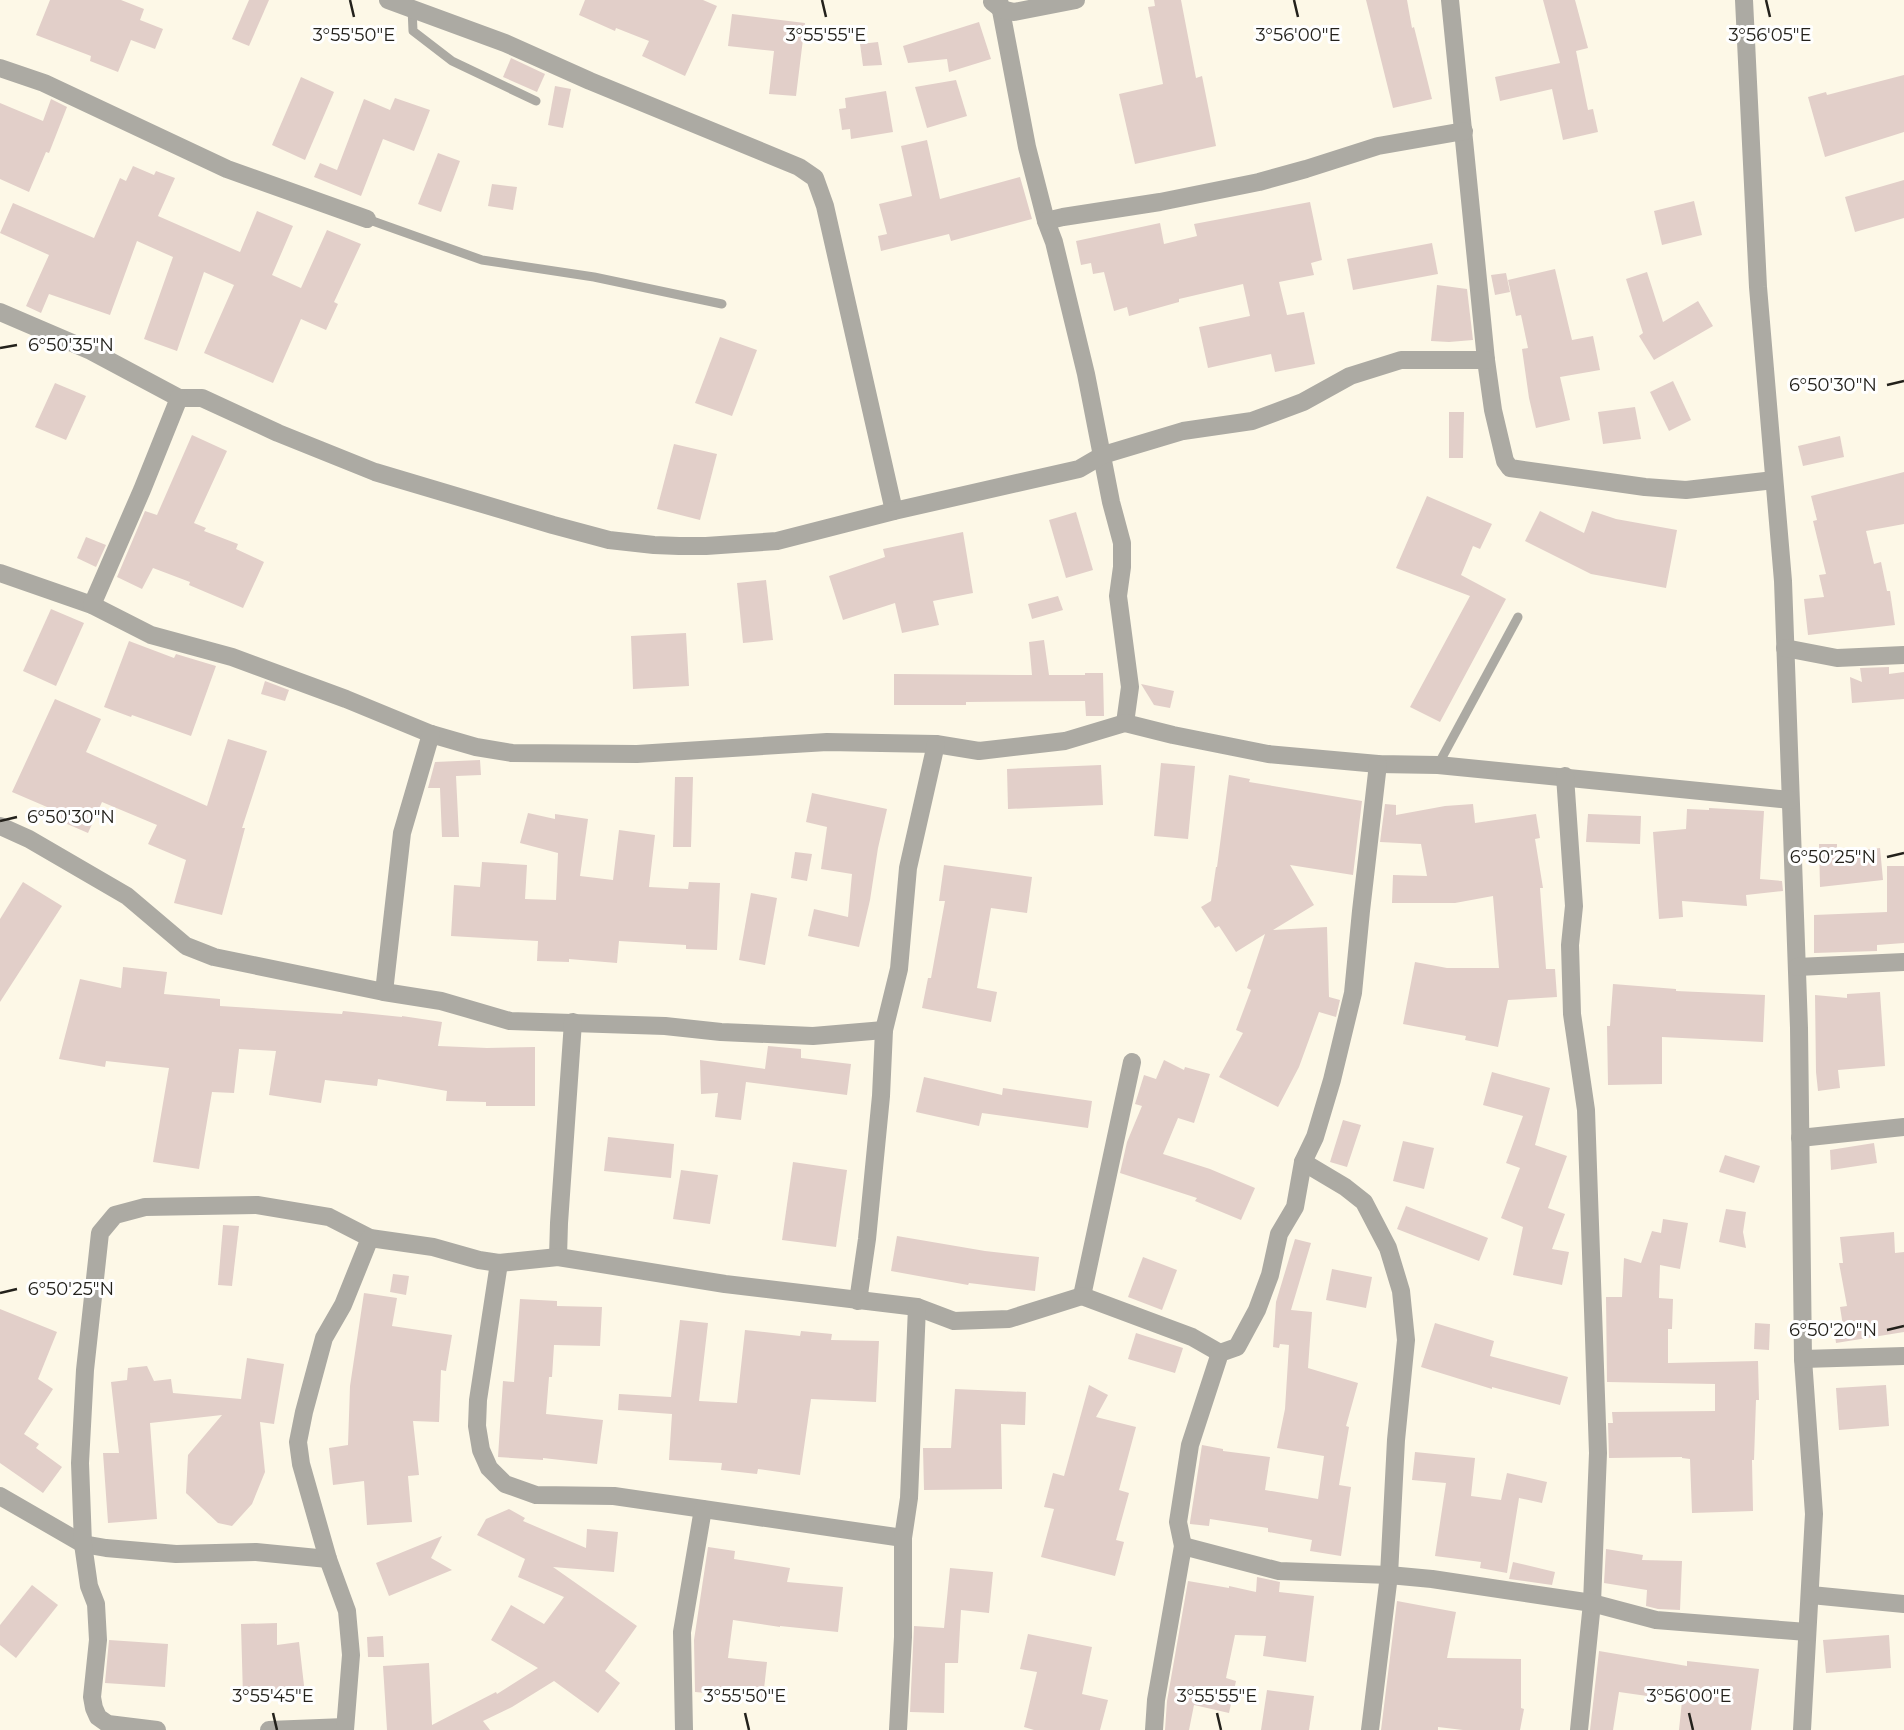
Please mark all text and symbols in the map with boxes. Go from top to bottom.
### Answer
text: 3°55'50"E [313,24,395,46]
text: 3°55'55"E [786,24,866,46]
text: 3°56'00"E [1255,24,1341,46]
text: 3°56'05"E [1728,24,1812,46]
text: 6°50'35"N [28,334,114,356]
text: 6°50'30"N [1789,374,1877,396]
text: 6°50'30"N [27,806,115,828]
text: 6°50'25"N [1790,846,1876,868]
text: 6°50'25"N [28,1278,114,1300]
text: 6°50'20"N [1789,1319,1877,1341]
text: 3°55'45"E [232,1685,314,1707]
text: 3°55'50"E [704,1685,786,1707]
text: 3°55'55"E [1177,1685,1257,1707]
text: 3°56'00"E [1646,1685,1732,1707]

